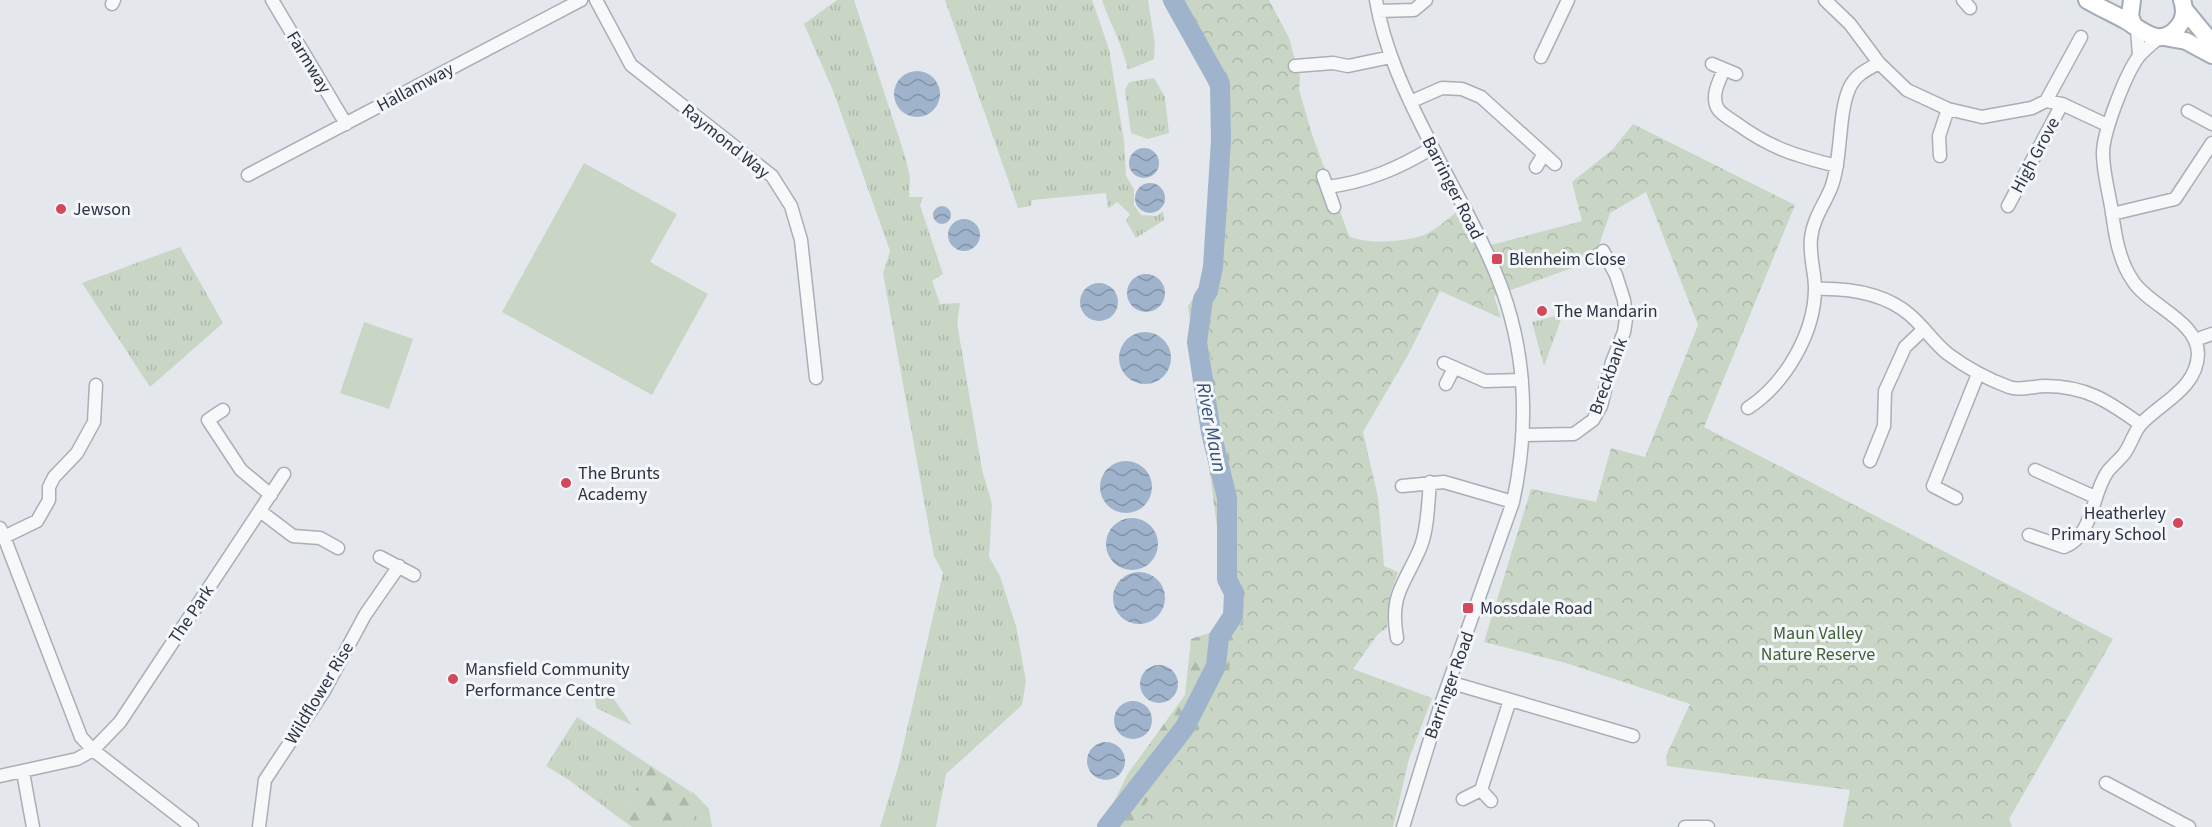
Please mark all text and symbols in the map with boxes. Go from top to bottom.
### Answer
street label: Farmway [280,26,337,99]
street label: Hallamway [372,56,459,118]
street label: Raymond Way [676,98,776,185]
street label: High Grove [2005,113,2066,198]
street label: Barringer Road [1416,132,1489,244]
place label: Jewson [73,197,131,222]
marker: Jewson [54,202,68,216]
place label: Blenheim Close [1509,247,1626,272]
marker: Blenheim Close [1490,252,1504,266]
place label: The Mandarin [1554,299,1658,324]
marker: The Mandarin [1535,304,1549,318]
street label: Breckbank [1583,334,1634,418]
water label: River Maun [1189,380,1233,474]
place label: The Brunts Academy [578,461,660,507]
marker: The Brunts Academy [559,476,573,490]
place label: Heatherley Primary School [2051,501,2167,547]
marker: Heatherley Primary School [2171,516,2185,530]
street label: The Park [163,580,220,648]
place label: Mossdale Road [1480,596,1593,621]
marker: Mossdale Road [1461,601,1475,615]
park label: Maun Valley Nature Reserve [1761,621,1875,667]
street label: Barringer Road [1418,628,1480,742]
street label: Wildflower Rise [279,637,360,749]
place label: Mansfield Community Performance Centre [465,657,630,703]
marker: Mansfield Community Performance Centre [446,672,460,686]

